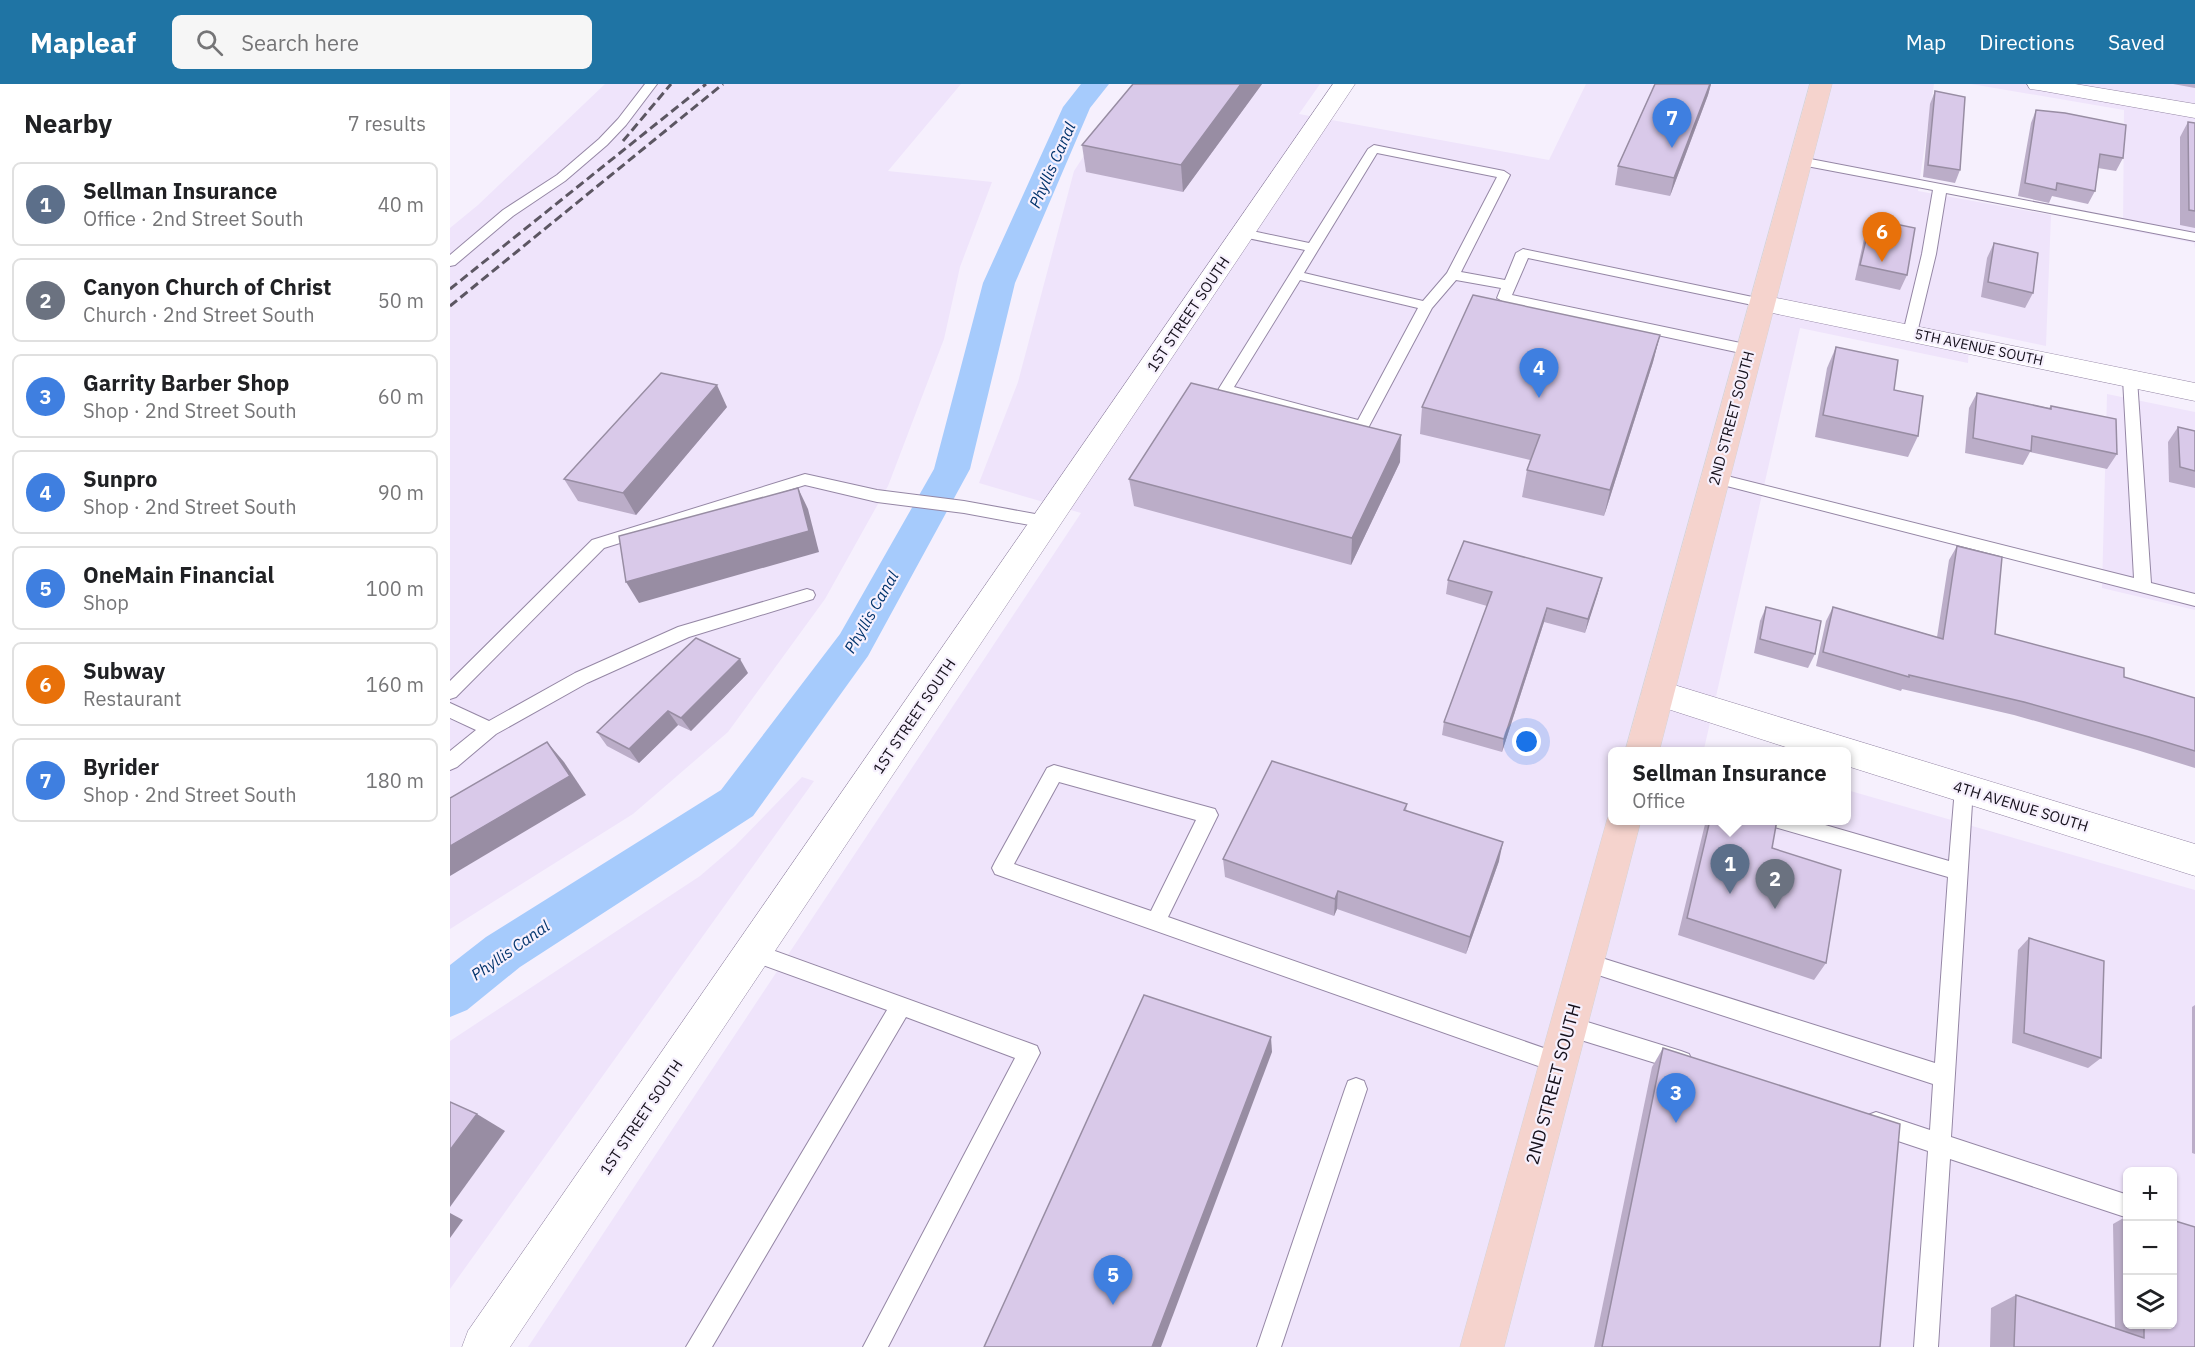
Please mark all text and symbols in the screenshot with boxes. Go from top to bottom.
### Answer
search box [172,15,592,69]
text: Mapleaf [30,24,136,61]
icon: search [193,26,226,59]
text: Search here [241,28,359,57]
text: Map [1906,28,1946,56]
text: Directions [1979,28,2075,56]
text: Saved [2108,28,2165,56]
pin: 7 [1652,98,1692,148]
text: Nearby [24,106,112,140]
text: 7 results [348,110,426,137]
water label: Phyllis Canal [1024,119,1080,211]
text: Sellman Insurance [83,176,277,205]
text: 1 [40,191,52,218]
text: 40 m [378,191,424,218]
text: Office · 2nd Street South [83,205,304,232]
pin: 6 [1862,212,1902,262]
street label: 1ST STREET SOUTH [1142,253,1234,375]
text: Canyon Church of Christ [83,272,331,301]
text: 2 [40,287,52,314]
text: 50 m [378,287,424,314]
text: Church · 2nd Street South [83,301,315,328]
street label: 5TH AVENUE SOUTH [1913,325,2045,369]
pin: 4 [1520,348,1558,398]
street label: 2ND STREET SOUTH [1704,349,1758,487]
text: Garrity Barber Shop [83,368,289,397]
text: 3 [40,383,52,410]
text: 60 m [378,383,424,410]
text: Shop · 2nd Street South [83,397,297,424]
text: Sunpro [83,464,158,493]
text: 4 [40,479,52,506]
text: 90 m [378,479,424,506]
text: Shop · 2nd Street South [83,493,297,520]
text: OneMain Financial [83,560,274,589]
water label: Phyllis Canal [840,567,903,657]
text: 5 [40,575,52,602]
text: 100 m [366,575,424,602]
text: Shop [83,589,129,616]
street label: 1ST STREET SOUTH [868,655,960,777]
text: Subway [83,656,165,685]
text: 6 [40,671,52,698]
text: 160 m [366,671,424,698]
text: Restaurant [83,685,181,712]
your location [1512,727,1541,756]
popup [1608,747,1851,825]
text: Byrider [83,752,159,781]
text: Sellman Insurance [1632,758,1827,787]
text: 7 [40,767,52,794]
text: 180 m [366,767,424,794]
street label: 4TH AVENUE SOUTH [1951,776,2091,836]
text: Shop · 2nd Street South [83,781,297,808]
text: Office [1632,787,1685,814]
pin: 1 [1710,844,1750,894]
pin: 2 [1756,860,1794,909]
water label: Phyllis Canal [467,915,554,984]
street label: 2ND STREET SOUTH [1520,1001,1586,1167]
street label: 1ST STREET SOUTH [595,1056,687,1178]
pin: 3 [1656,1074,1696,1123]
map controls [2123,1167,2177,1329]
button: + [2123,1167,2177,1221]
button: − [2123,1221,2177,1275]
pin: 5 [1094,1256,1132,1305]
button: layers [2123,1275,2177,1329]

